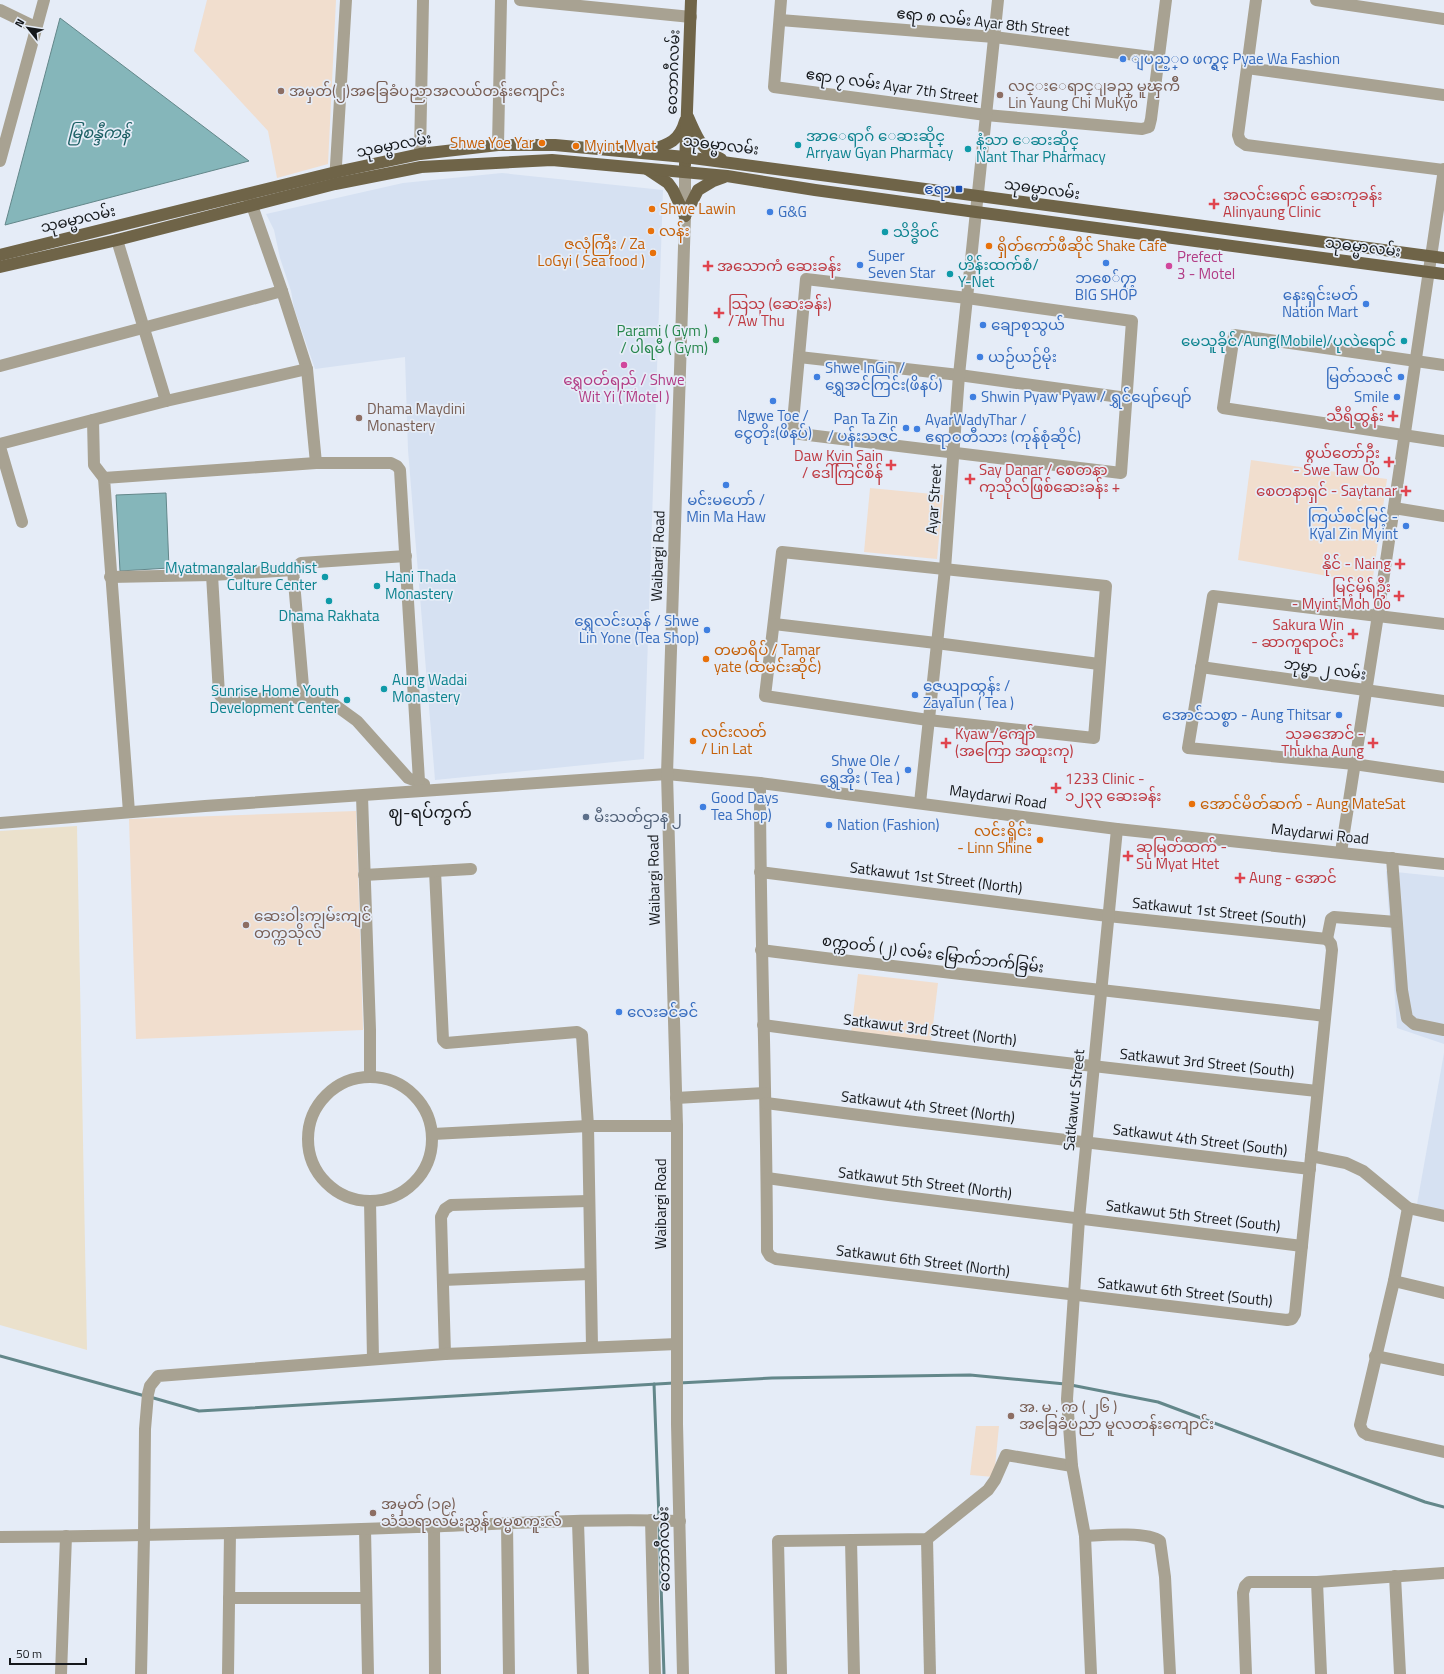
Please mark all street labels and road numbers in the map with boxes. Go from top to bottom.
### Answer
street label: ဧရာ ၈ လမ်း Ayar 8th Street [895,1,1072,43]
street label: ဝေဘာဂီလမ်း [660,29,685,115]
street label: ဧရာ ၇ လမ်း Ayar 7th Street [804,62,981,110]
street label: သုဓမ္မာလမ်း [354,126,434,164]
street label: သုဓမ္မာလမ်း [682,128,760,162]
street label: သုဓမ္မာလမ်း [1003,172,1081,207]
street label: သုဓမ္မာလမ်း [38,199,118,240]
street label: သုဓမ္မာလမ်း [1324,230,1402,264]
street label: Ayar Street [920,462,947,535]
street label: Waibargi Road [644,510,671,602]
street label: ဘုမ္မာ ၂ လမ်း [1282,651,1368,687]
street label: Maydarwi Road [948,778,1048,815]
street label: Maydarwi Road [1270,817,1370,850]
street label: Waibargi Road [641,834,666,926]
street label: Satkawut 1st Street (North) [848,855,1024,900]
street label: Satkawut 1st Street (South) [1131,891,1307,932]
street label: စက္ကဝတ် (၂) လမ်း မြောက်ဘက်ခြမ်း [821,928,1045,980]
street label: Satkawut 3rd Street (North) [842,1007,1018,1052]
street label: Satkawut 3rd Street (South) [1119,1042,1295,1083]
street label: Satkawut Street [1057,1047,1090,1152]
street label: Satkawut 4th Street (North) [840,1084,1016,1129]
street label: Satkawut 4th Street (South) [1111,1117,1289,1162]
street label: Waibargi Road [649,1158,672,1250]
street label: Satkawut 5th Street (North) [837,1160,1013,1205]
street label: Satkawut 5th Street (South) [1104,1193,1282,1238]
street label: Satkawut 6th Street (North) [835,1238,1011,1283]
street label: Satkawut 6th Street (South) [1096,1271,1274,1312]
street label: ဝေဘာဂီလမ်း [651,1506,676,1592]

